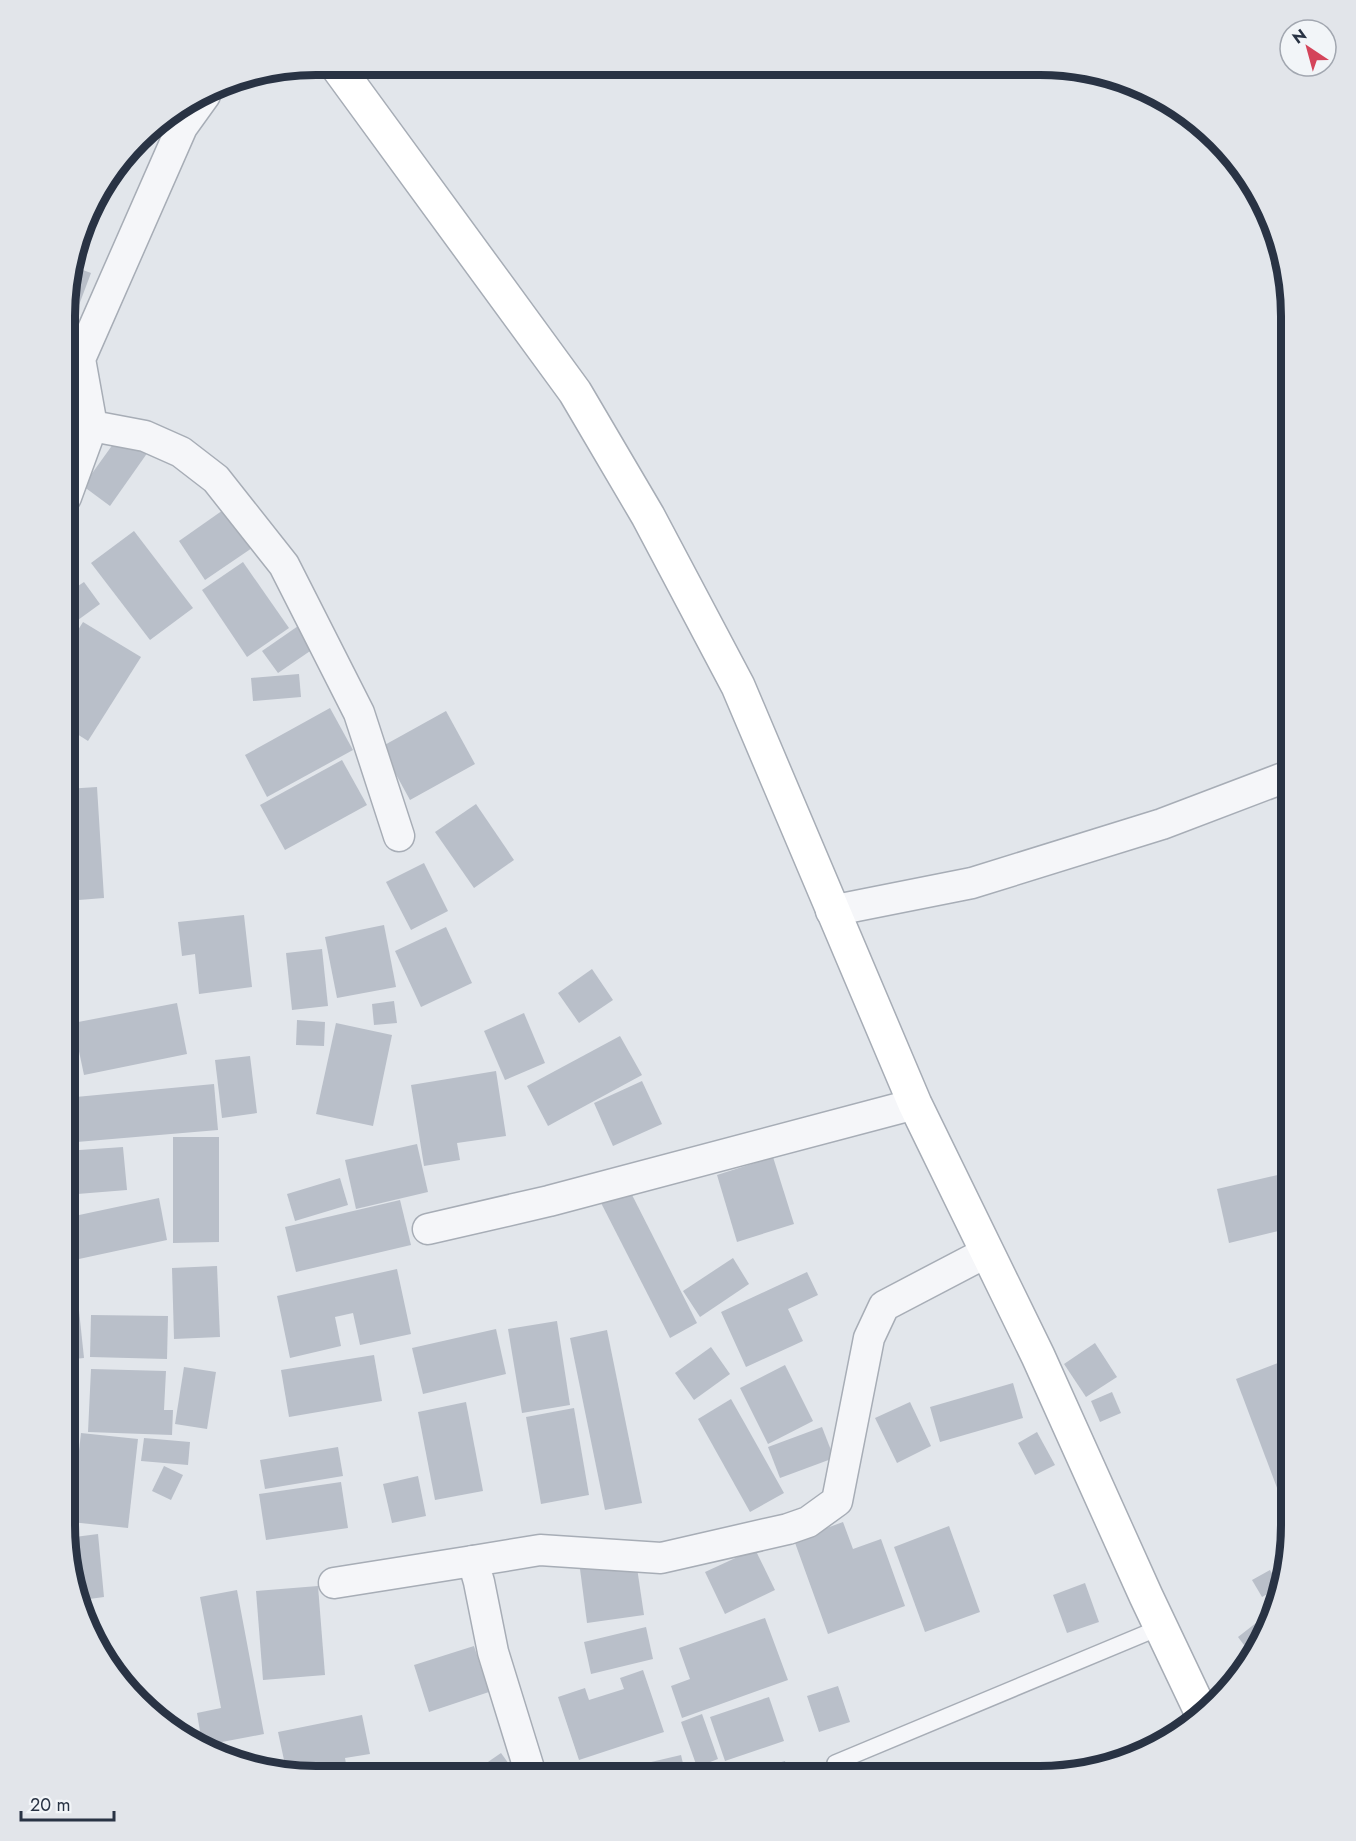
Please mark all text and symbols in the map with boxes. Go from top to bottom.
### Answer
north arrow [1278,18,1338,78]
text: N [1288,23,1311,49]
scale bar [21,1784,114,1822]
text: 20 m [30,1792,70,1818]

